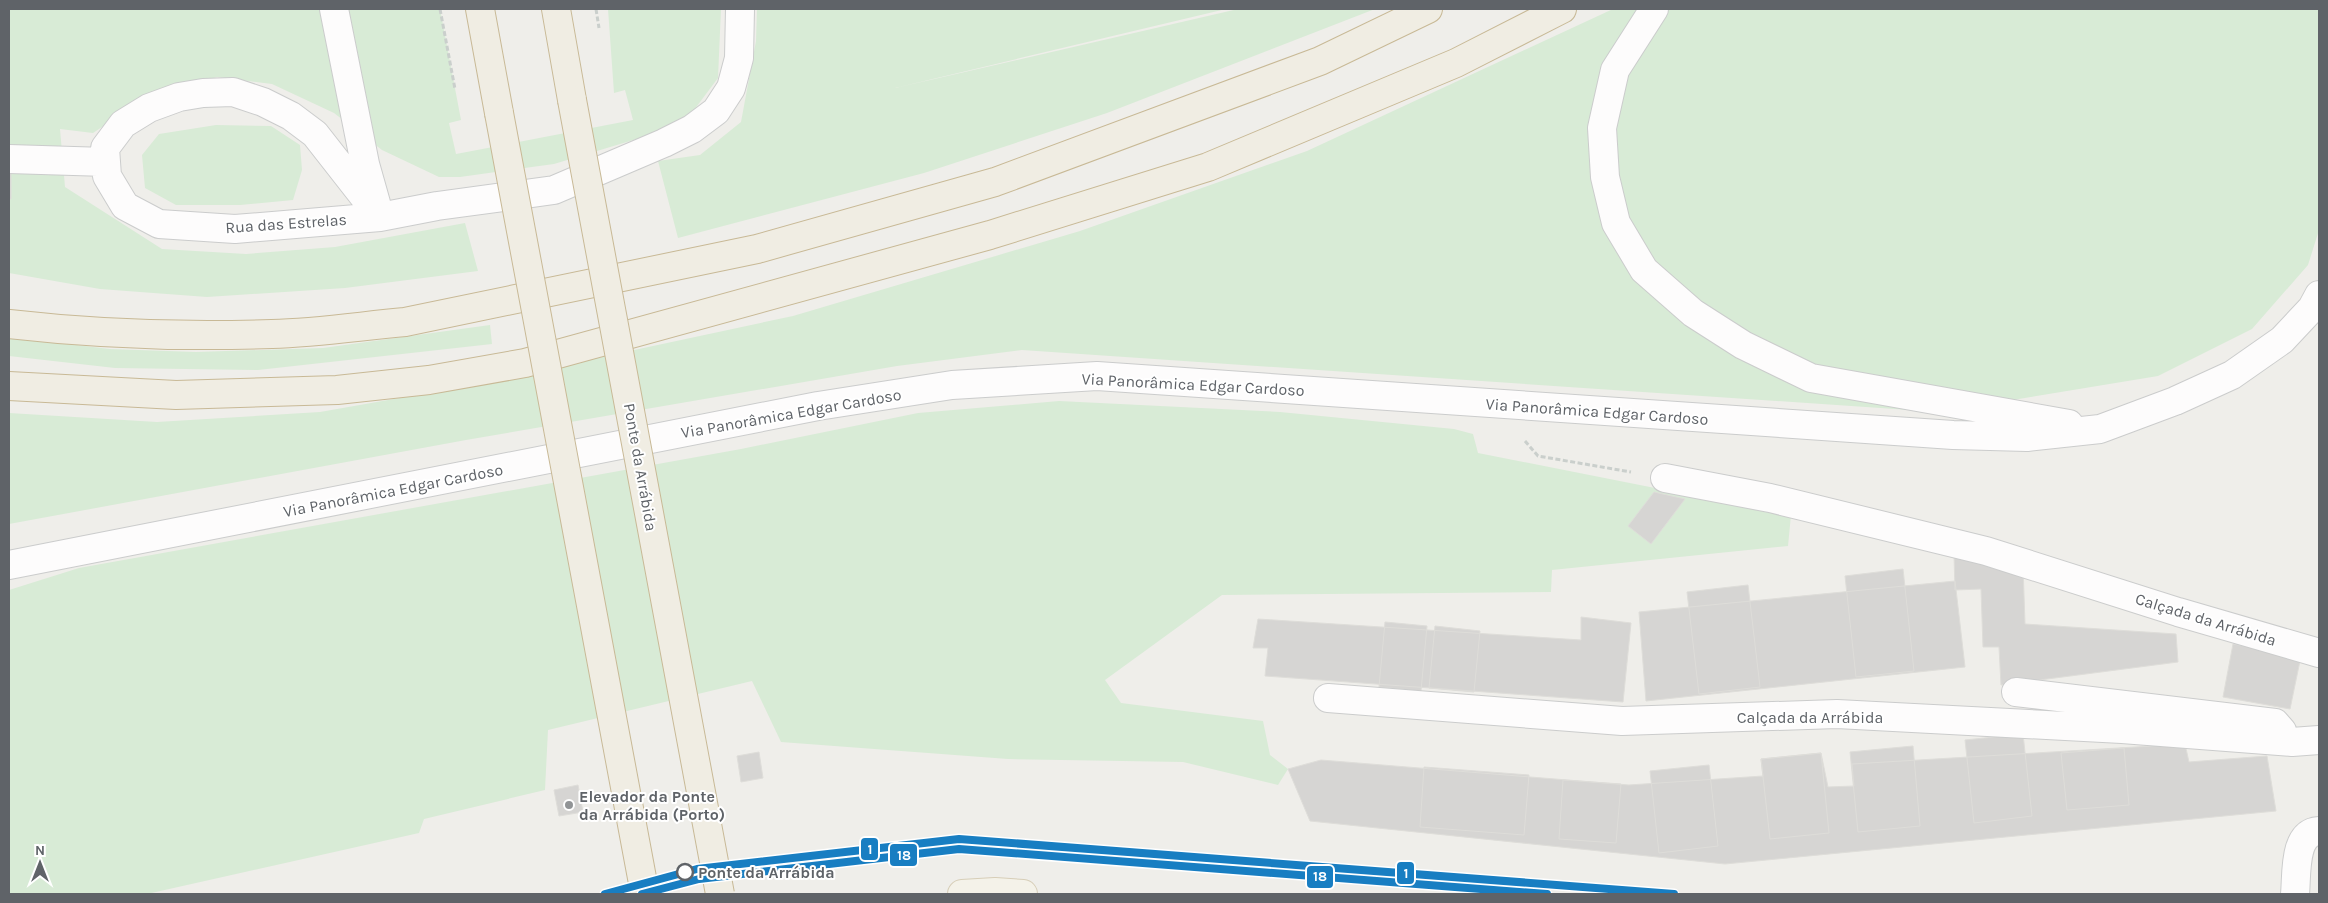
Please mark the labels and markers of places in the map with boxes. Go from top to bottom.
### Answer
place label: Elevador da Ponte da Arrábida (Porto) [579,787,725,824]
marker: Elevador da Ponte da Arrábida (Porto) [563,799,575,811]
marker: Ponte da Arrábida [676,863,694,881]
place label: Ponte da Arrábida [698,863,835,882]

